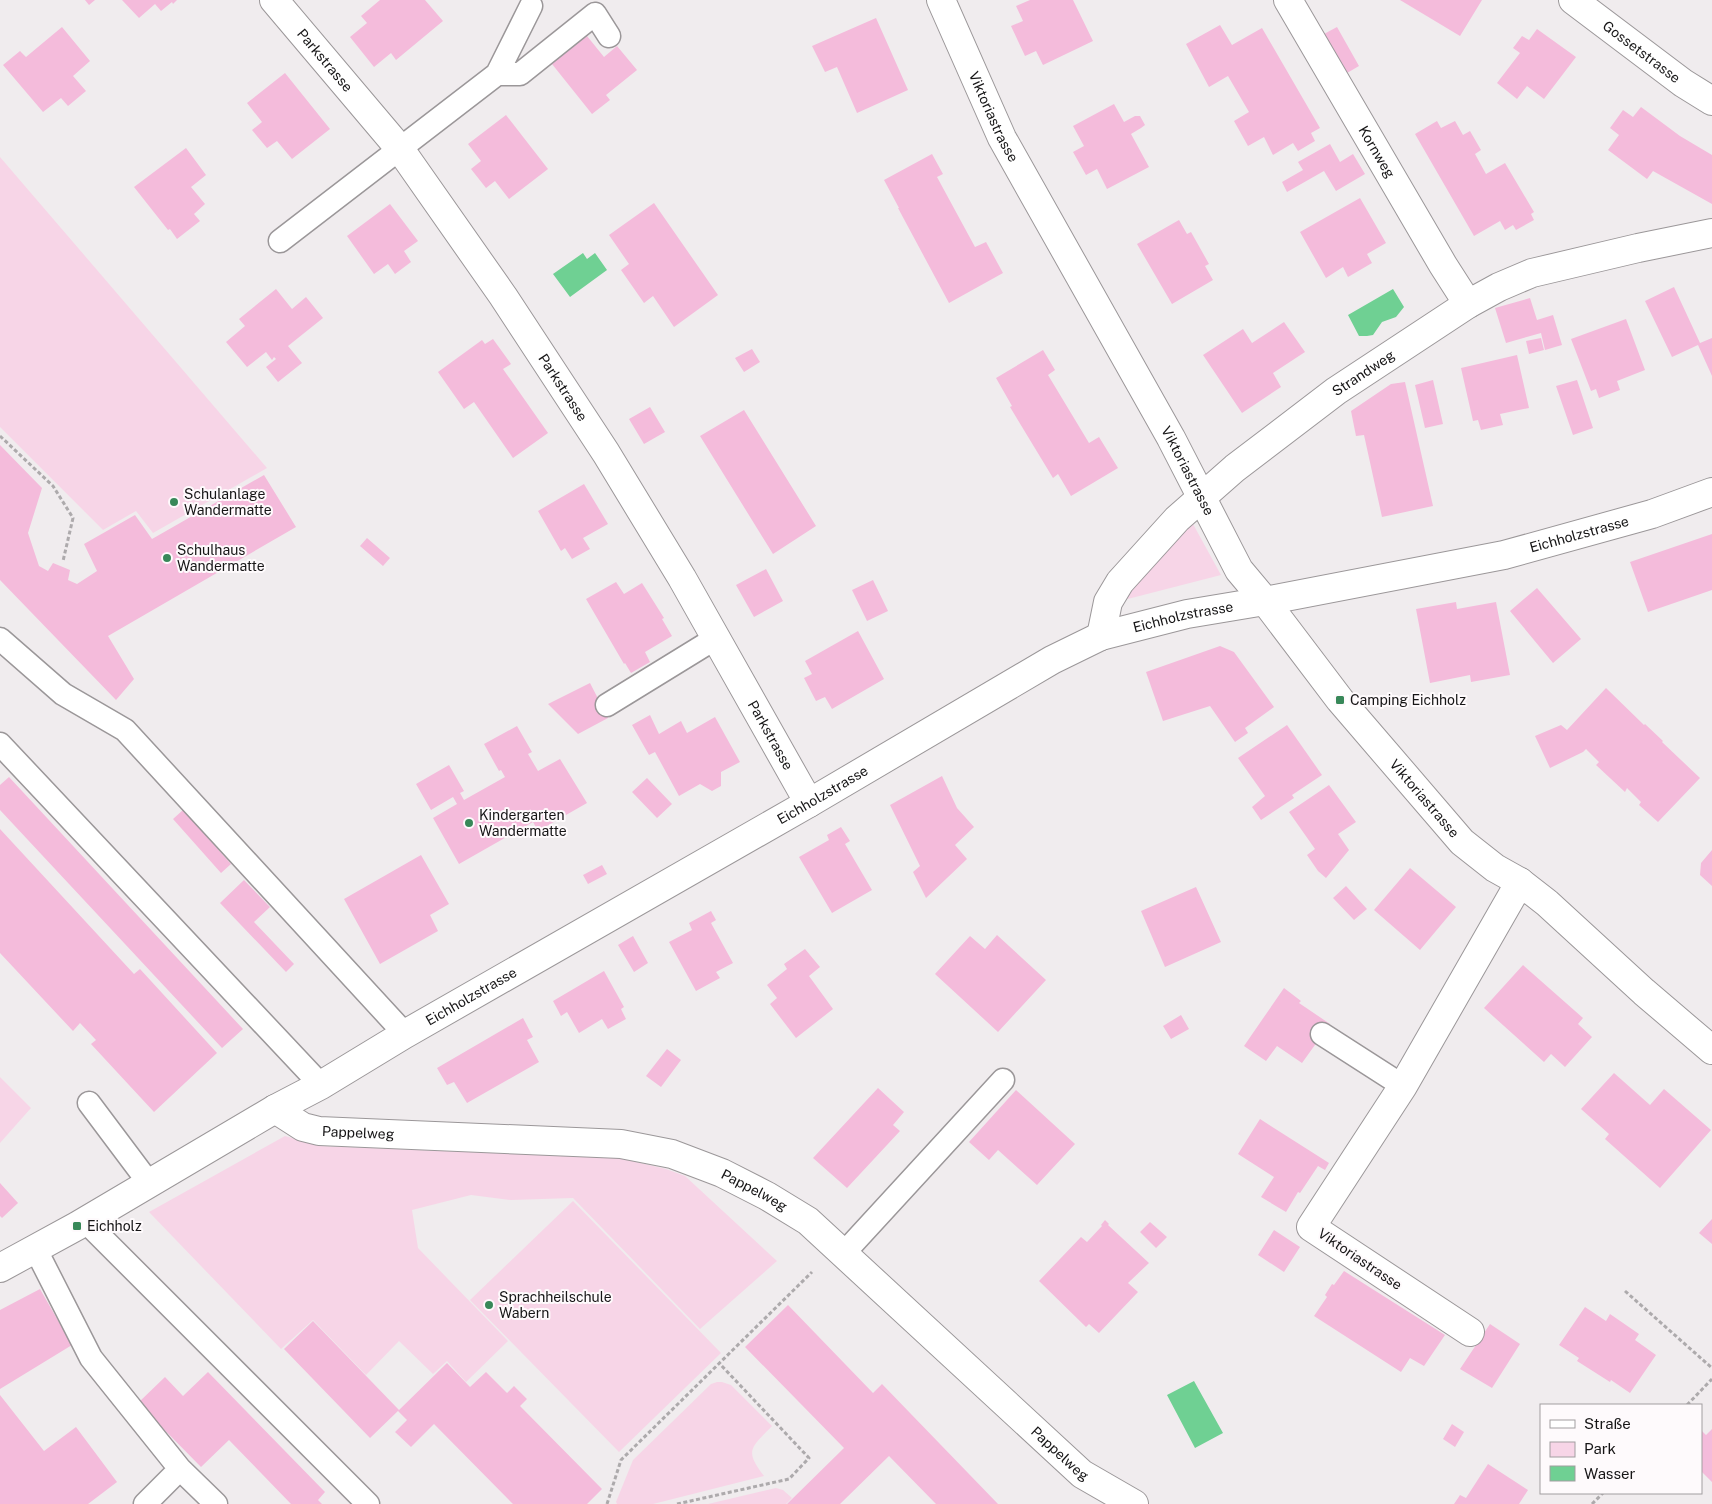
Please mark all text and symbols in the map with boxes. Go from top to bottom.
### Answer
street label: Gossetstrasse [1600,17,1684,86]
street label: Parkstrasse [294,26,356,95]
street label: Viktoriastrasse [966,69,1022,165]
street label: Kornweg [1355,123,1399,181]
street label: Strandweg [1329,346,1398,399]
street label: Parkstrasse [535,351,591,424]
street label: Viktoriastrasse [1158,423,1217,518]
place label: Schulanlage Wandermatte [184,486,272,518]
marker: Schulanlage Wandermatte [168,496,180,508]
street label: Eichholzstrasse [1528,513,1631,556]
place label: Schulhaus Wandermatte [177,542,265,574]
marker: Schulhaus Wandermatte [161,552,173,564]
street label: Eichholzstrasse [1131,598,1234,636]
place label: Camping Eichholz [1350,692,1466,708]
marker: Camping Eichholz [1334,694,1346,706]
street label: Parkstrasse [745,698,797,773]
street label: Viktoriastrasse [1387,756,1462,841]
street label: Eichholzstrasse [774,762,871,827]
place label: Kindergarten Wandermatte [479,807,567,839]
marker: Kindergarten Wandermatte [463,817,475,829]
street label: Eichholzstrasse [423,964,519,1028]
street label: Pappelweg [322,1123,395,1142]
street label: Pappelweg [719,1166,790,1215]
place label: Eichholz [87,1218,142,1234]
marker: Eichholz [71,1220,83,1232]
street label: Viktoriastrasse [1315,1225,1405,1293]
place label: Sprachheilschule Wabern [499,1289,612,1321]
marker: Sprachheilschule Wabern [483,1299,495,1311]
legend [1540,1404,1702,1494]
text: Straße [1584,1415,1631,1432]
street label: Pappelweg [1028,1423,1092,1484]
text: Park [1584,1440,1616,1457]
text: Wasser [1584,1465,1636,1482]

